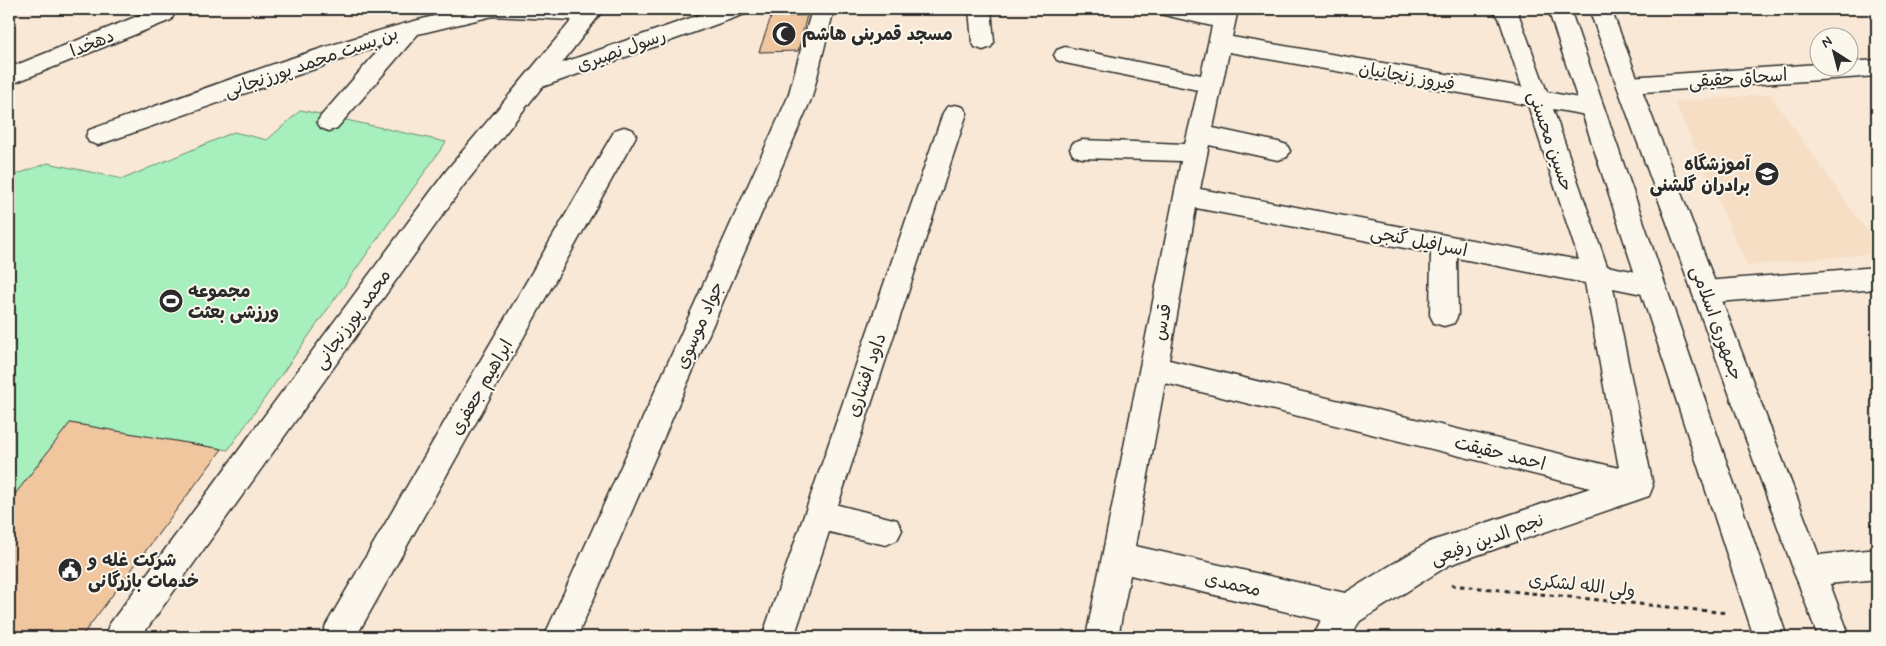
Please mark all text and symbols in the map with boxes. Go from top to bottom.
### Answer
mosque icon: مسجد قمربنی هاشم [771,21,797,47]
street label: بن بست محمد پورزنجانی [221,22,401,104]
place label: مسجد قمربنی هاشم [802,23,953,48]
street label: دهخدا [67,24,118,64]
street label: رسول نصیری [573,24,669,78]
north arrow [1808,28,1858,78]
text: N [1818,32,1836,52]
street label: فیروز زنجانیان [1357,57,1457,97]
street label: اسحاق حقیقی [1688,64,1788,94]
street label: حسین محسنی [1522,88,1578,195]
place label: آموزشگاه برادران گلشنی [1650,153,1751,198]
school or university icon: آموزشگاه برادران گلشنی [1754,161,1780,187]
street label: اسرافیل گنجی [1368,221,1469,263]
street label: جمهوری اسلامی [1684,263,1748,384]
street label: محمد پورزنجانی [308,265,397,374]
street label: جواد موسوی [670,278,730,373]
place label: مجموعه ورزشی بعثت [188,280,279,325]
sports icon: مجموعه ورزشی بعثت [158,288,184,314]
street label: قدس [1148,302,1178,343]
street label: داود افشاری [841,330,893,421]
street label: ابراهیم جعفری [445,335,520,440]
street label: احمد حقیقت [1452,431,1548,477]
street label: نجم الدین رفیعی [1427,508,1548,572]
place label: شرکت غله و خدمات بازرگانی [86,549,199,594]
public building icon: شرکت غله و خدمات بازرگانی [57,557,83,583]
street label: محمدی [1202,567,1263,603]
street label: ولی الله لشکری [1527,568,1637,604]

